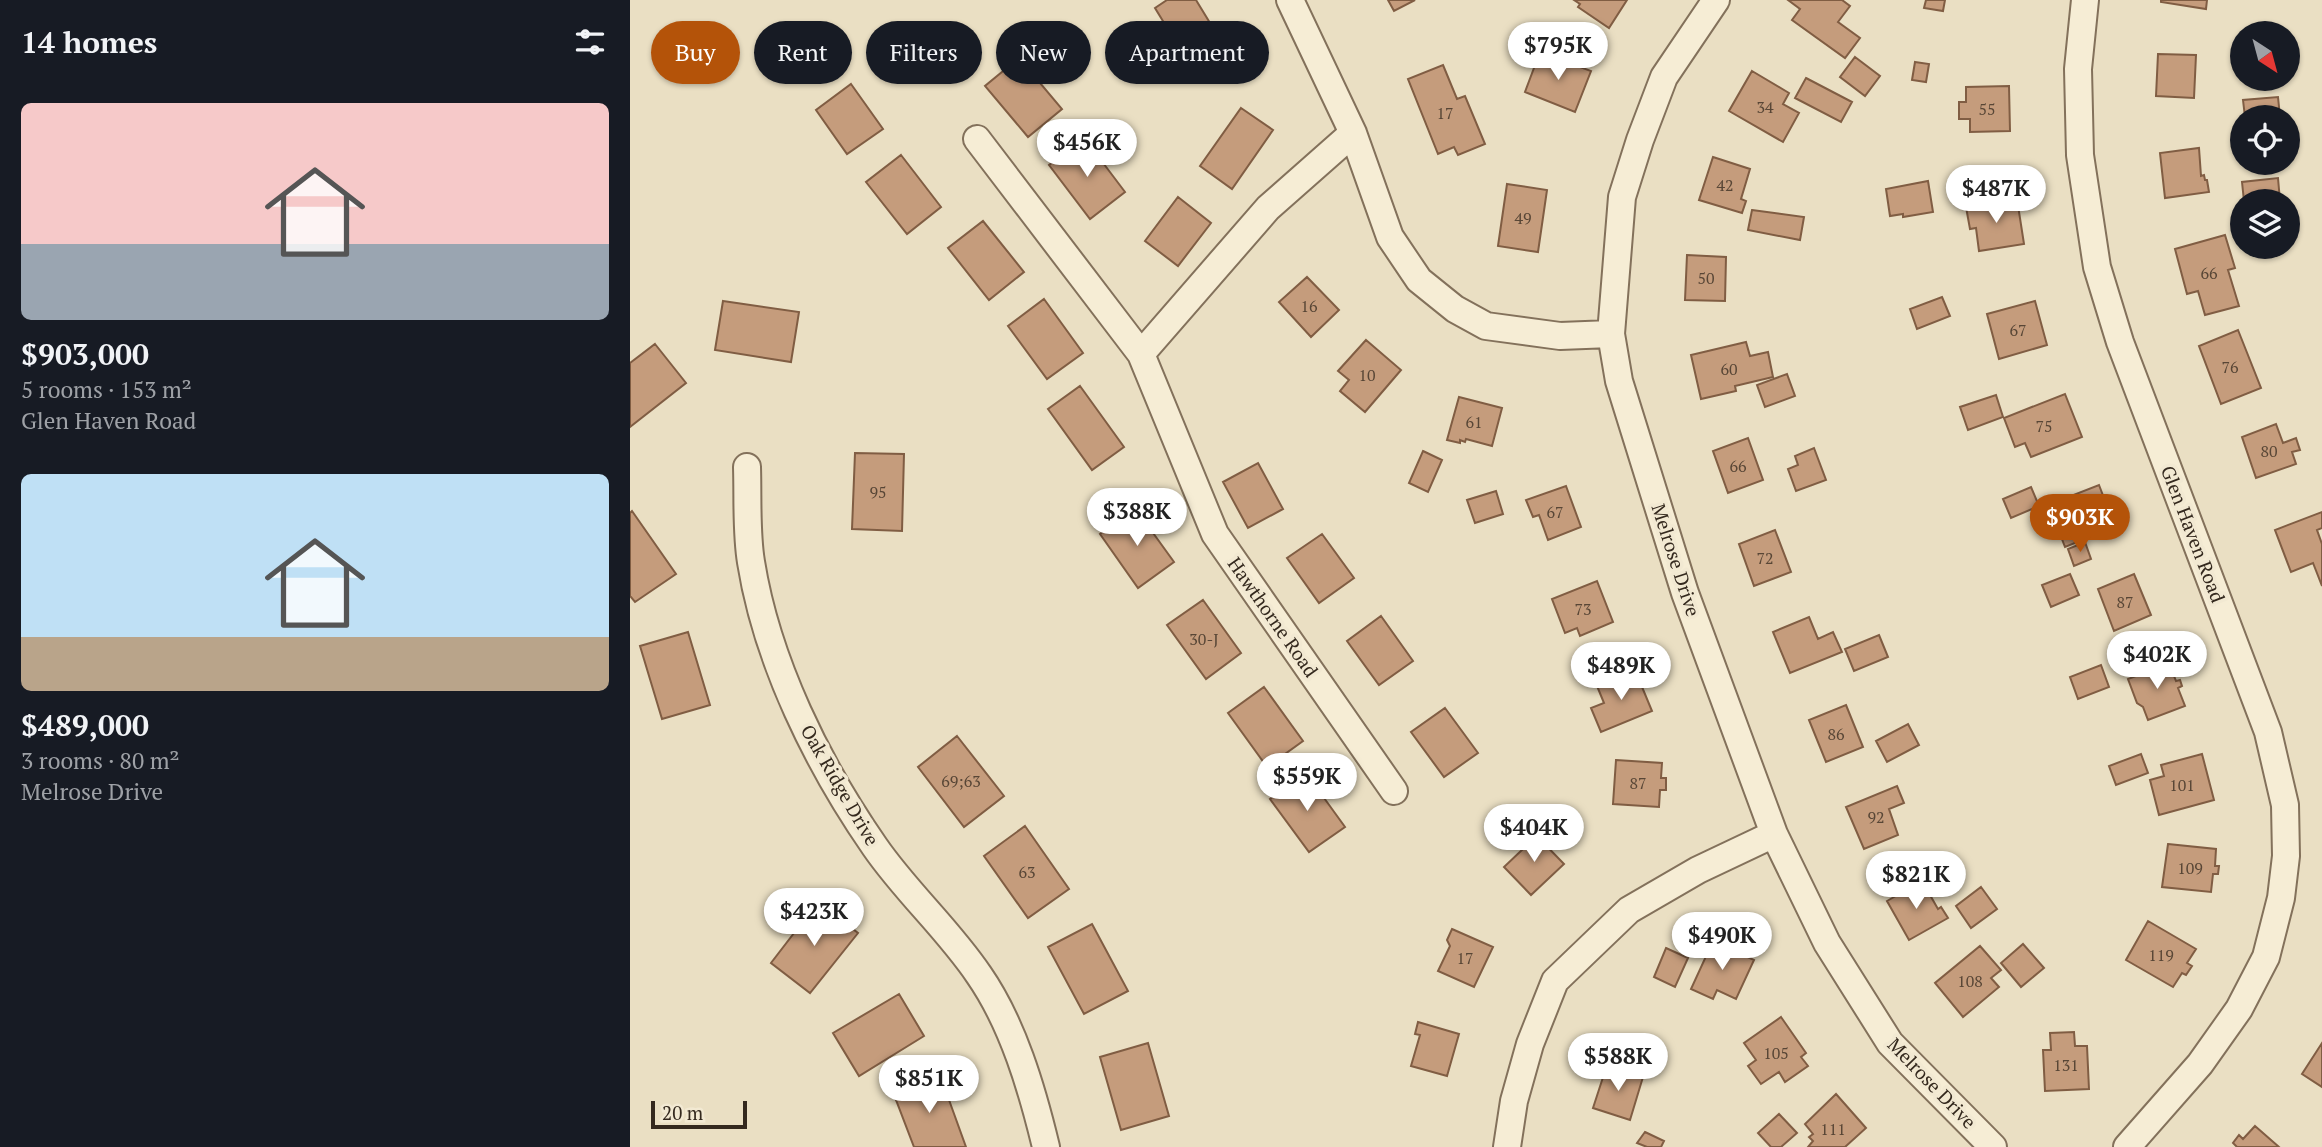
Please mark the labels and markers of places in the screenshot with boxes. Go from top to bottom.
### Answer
pin: $795K [1509,22,1607,82]
pin: $456K [1038,120,1136,179]
pin: $487K [1947,166,2045,225]
pin: $388K [1088,489,1186,548]
pin: $903K [2031,494,2129,554]
pin: $402K [2108,632,2206,691]
pin: $489K [1572,642,1670,702]
pin: $559K [1258,754,1356,813]
pin: $404K [1485,804,1583,864]
pin: $821K [1867,852,1965,911]
pin: $423K [765,888,863,948]
pin: $490K [1673,912,1771,972]
pin: $588K [1569,1034,1667,1093]
pin: $851K [880,1056,978,1115]

